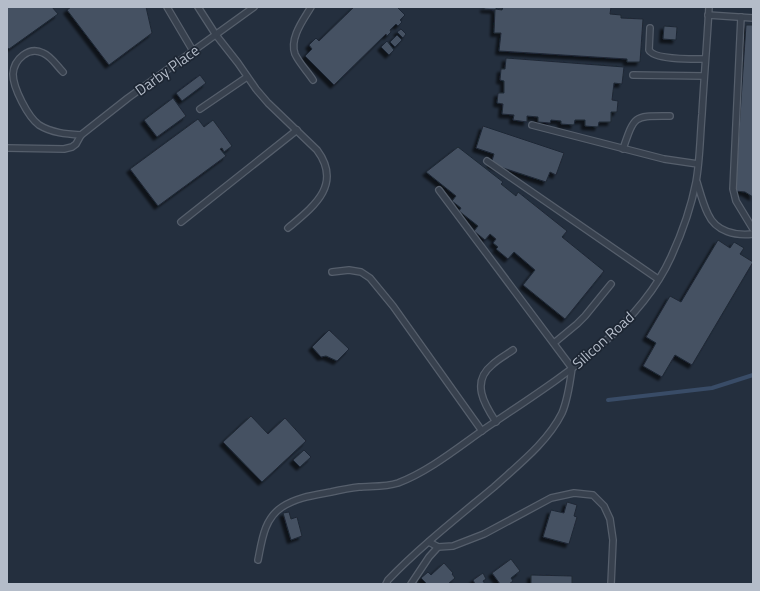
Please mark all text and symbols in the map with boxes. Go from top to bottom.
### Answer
street label: Darby Place [130,39,204,101]
street label: Silicon Road [567,306,639,374]

